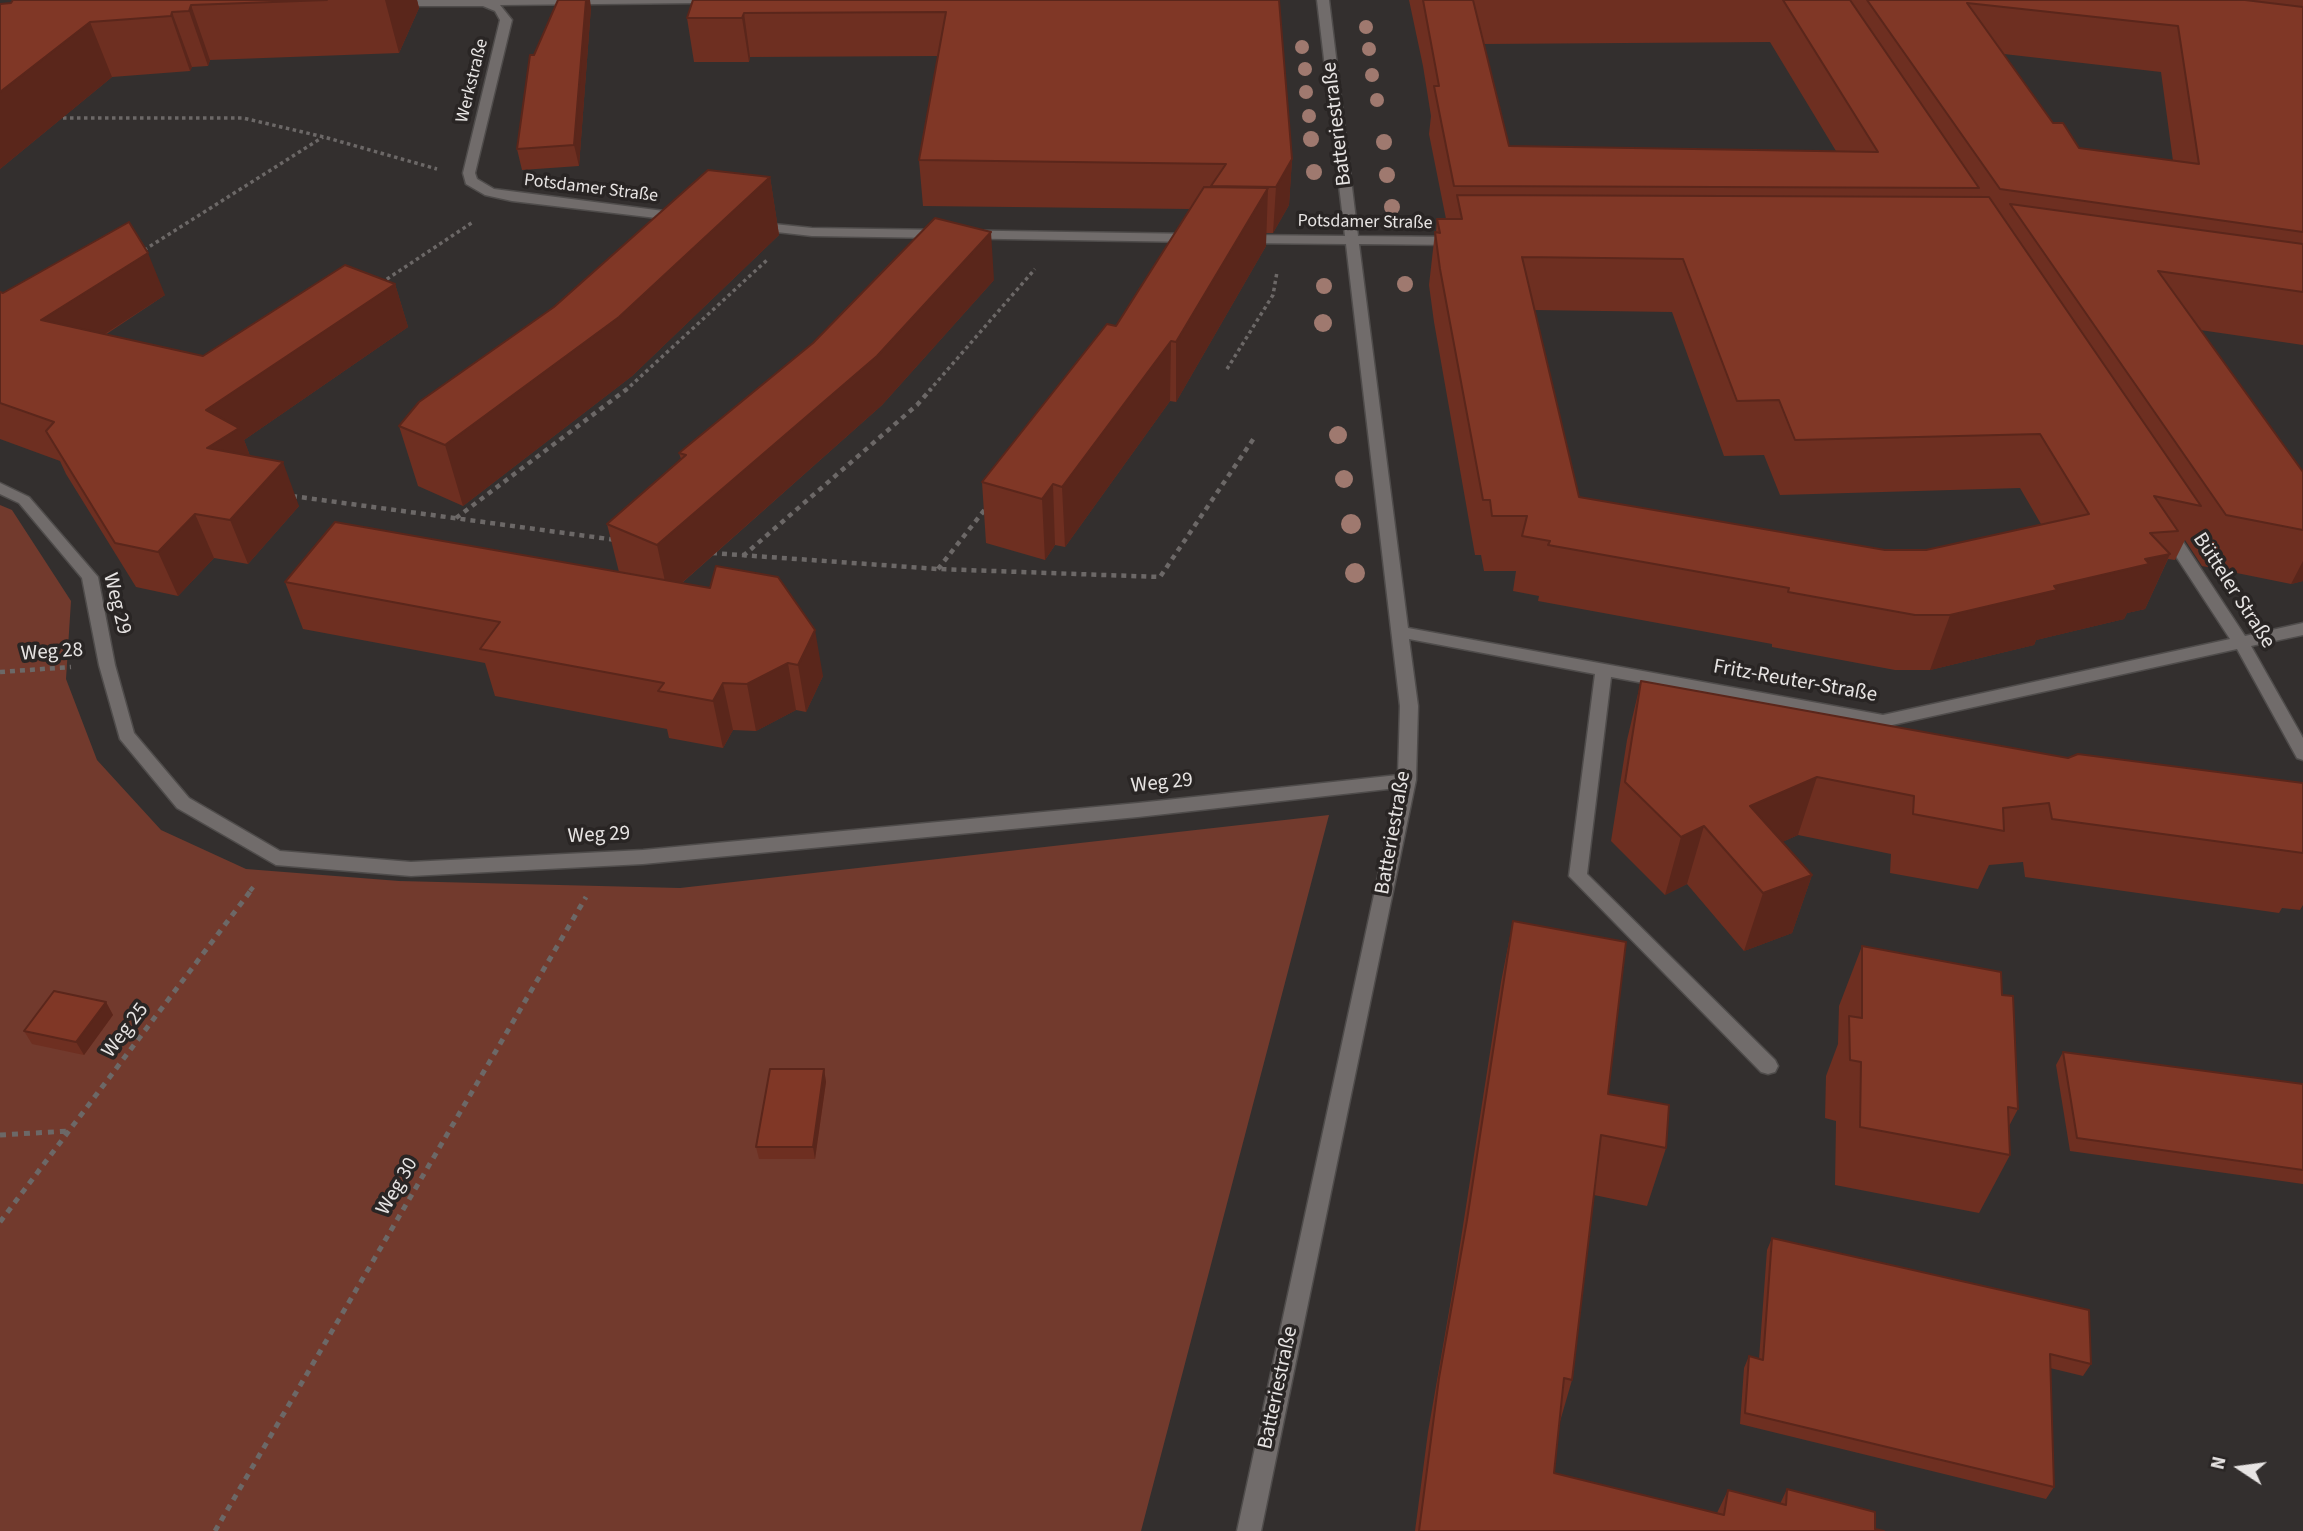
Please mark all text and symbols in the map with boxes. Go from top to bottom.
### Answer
street label: Werkstraße [452,37,494,125]
street label: Batteriestraße [1318,61,1358,187]
street label: Potsdamer Straße [523,170,659,208]
street label: Potsdamer Straße [1297,211,1433,235]
street label: Bütteler Straße [2186,529,2280,653]
street label: Weg 29 [96,571,136,637]
street label: Weg 28 [20,638,84,668]
street label: Fritz-Reuter-Straße [1711,655,1879,709]
street label: Weg 29 [1130,768,1194,800]
street label: Batteriestraße [1371,769,1417,897]
street label: Weg 29 [567,822,631,850]
street label: Weg 25 [97,999,155,1063]
street label: Weg 30 [371,1154,425,1220]
street label: Batteriestraße [1254,1324,1304,1452]
north arrow [2205,1433,2275,1503]
text: N [2204,1454,2234,1472]

